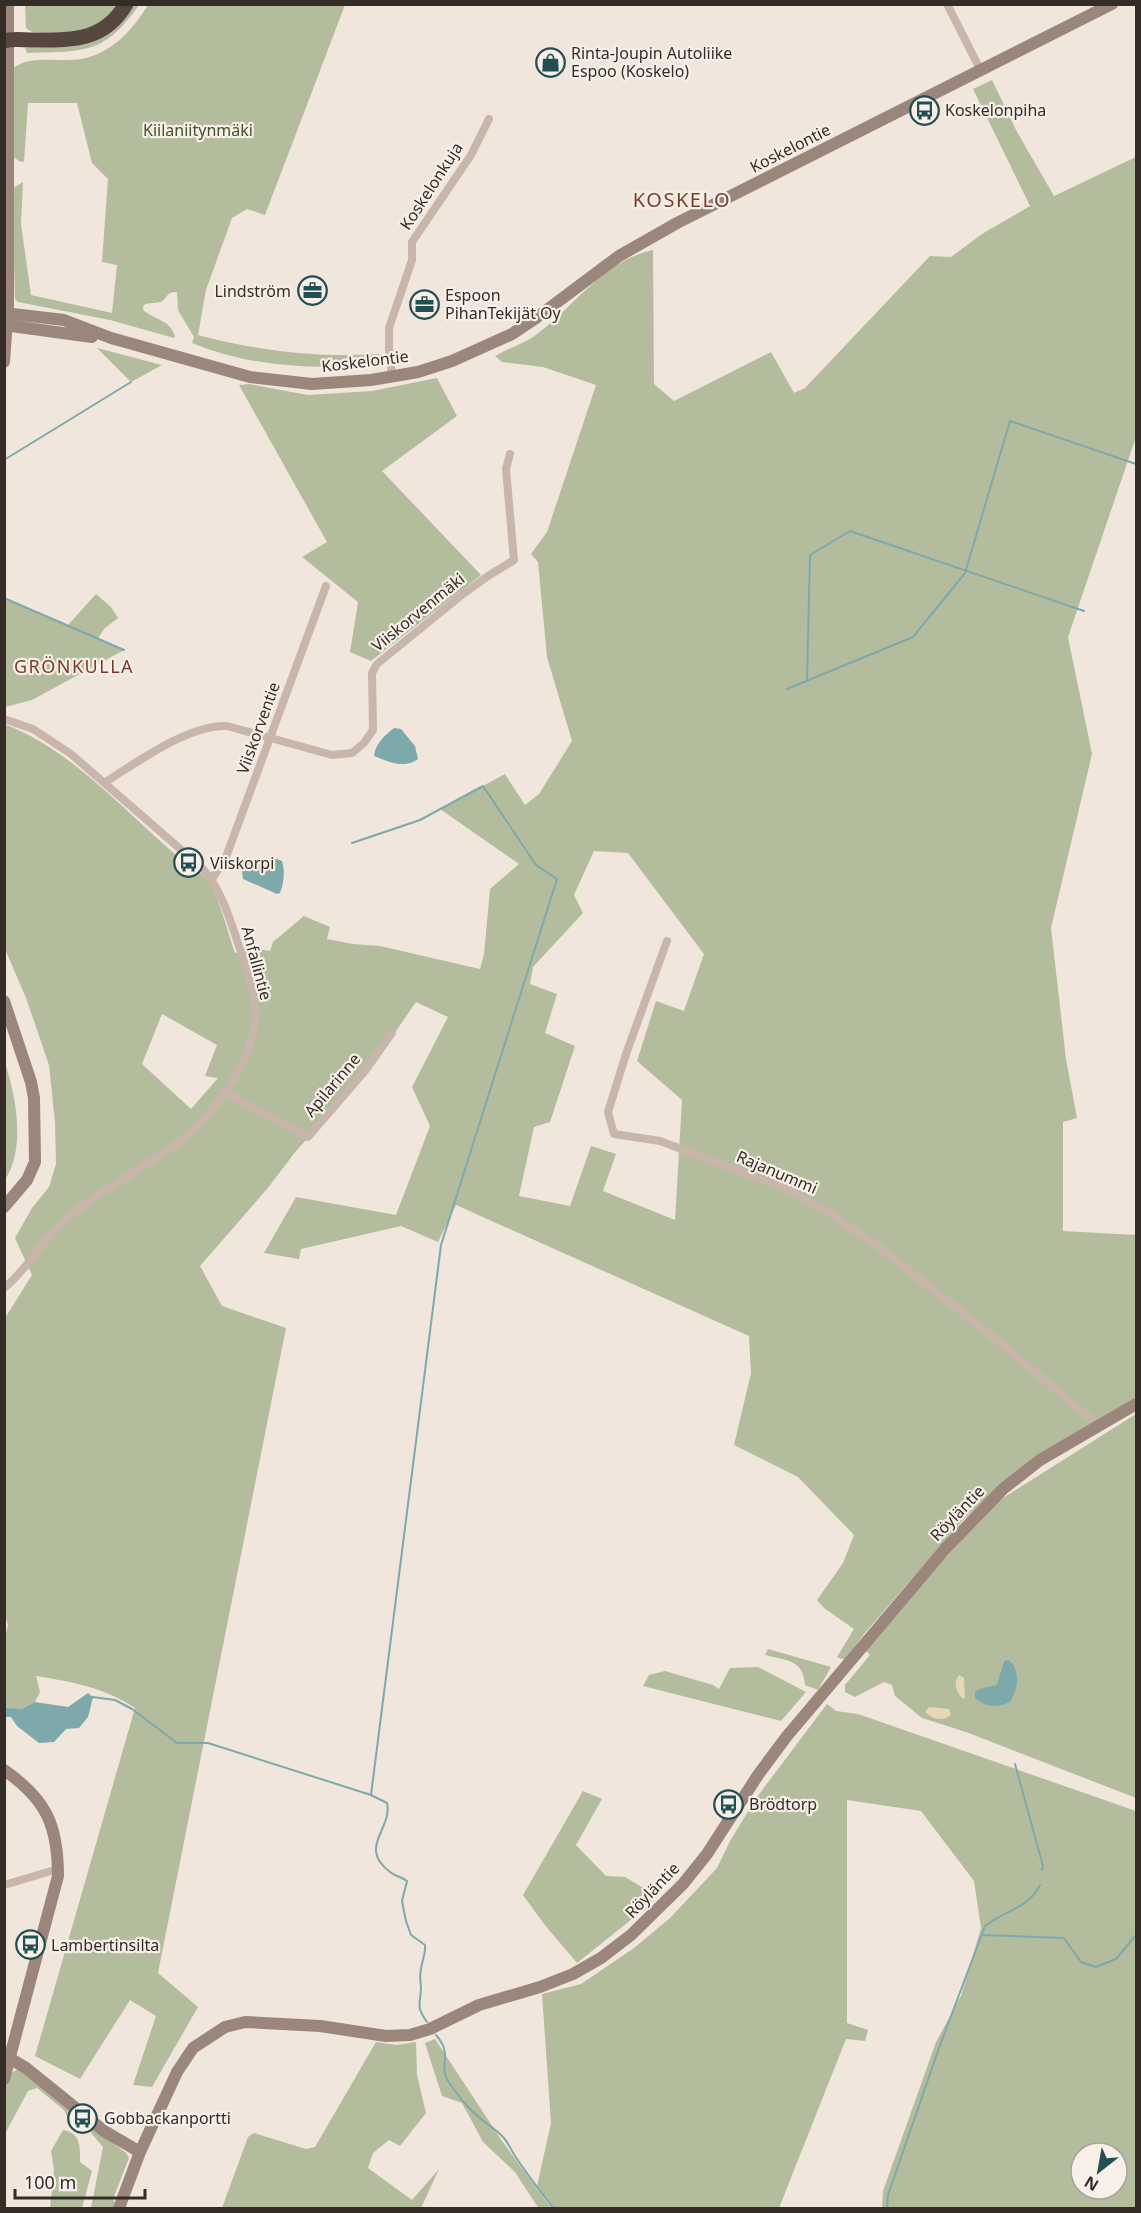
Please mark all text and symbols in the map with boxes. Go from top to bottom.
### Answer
place label: Rinta-Joupin Autoliike Espoo (Koskelo) [571,42,732,82]
shop icon: Rinta-Joupin Autoliike Espoo (Koskelo) [534,46,566,78]
bus stop icon: Koskelonpiha [908,94,940,126]
place label: Koskelonpiha [945,99,1046,121]
street label: Koskelontie [746,118,834,178]
park label: Kiilaniitynmäki [143,119,253,141]
street label: Koskelonkuja [395,138,467,234]
district label: KOSKELO [633,186,731,213]
office icon: Lindström [296,275,328,307]
place label: Lindström [214,280,291,302]
place label: Espoon PihanTekijät Oy [445,284,562,324]
office icon: Espoon PihanTekijät Oy [408,288,440,320]
street label: Koskelontie [320,345,410,377]
street label: Viiskorvenmäki [367,568,469,656]
district label: GRÖNKULLA [14,654,134,678]
street label: Viiskorventie [231,679,285,777]
bus stop icon: Viiskorpi [173,847,205,879]
place label: Viiskorpi [210,852,274,874]
street label: Anfallintie [237,924,277,1002]
street label: Apilarinne [299,1048,365,1122]
street label: Rajanummi [733,1145,821,1199]
street label: Röyläntie [925,1480,989,1546]
bus stop icon: Brödtorp [712,1788,744,1820]
place label: Brödtorp [749,1793,817,1815]
street label: Röyläntie [620,1857,684,1923]
bus stop icon: Lambertinsilta [14,1929,46,1961]
place label: Lambertinsilta [51,1934,159,1956]
bus stop icon: Gobbackanportti [67,2102,99,2134]
place label: Gobbackanportti [104,2107,231,2129]
north arrow [1069,2141,1129,2201]
scale bar [15,2162,146,2200]
text: 100 m [24,2170,76,2194]
text: N [1080,2171,1103,2197]

